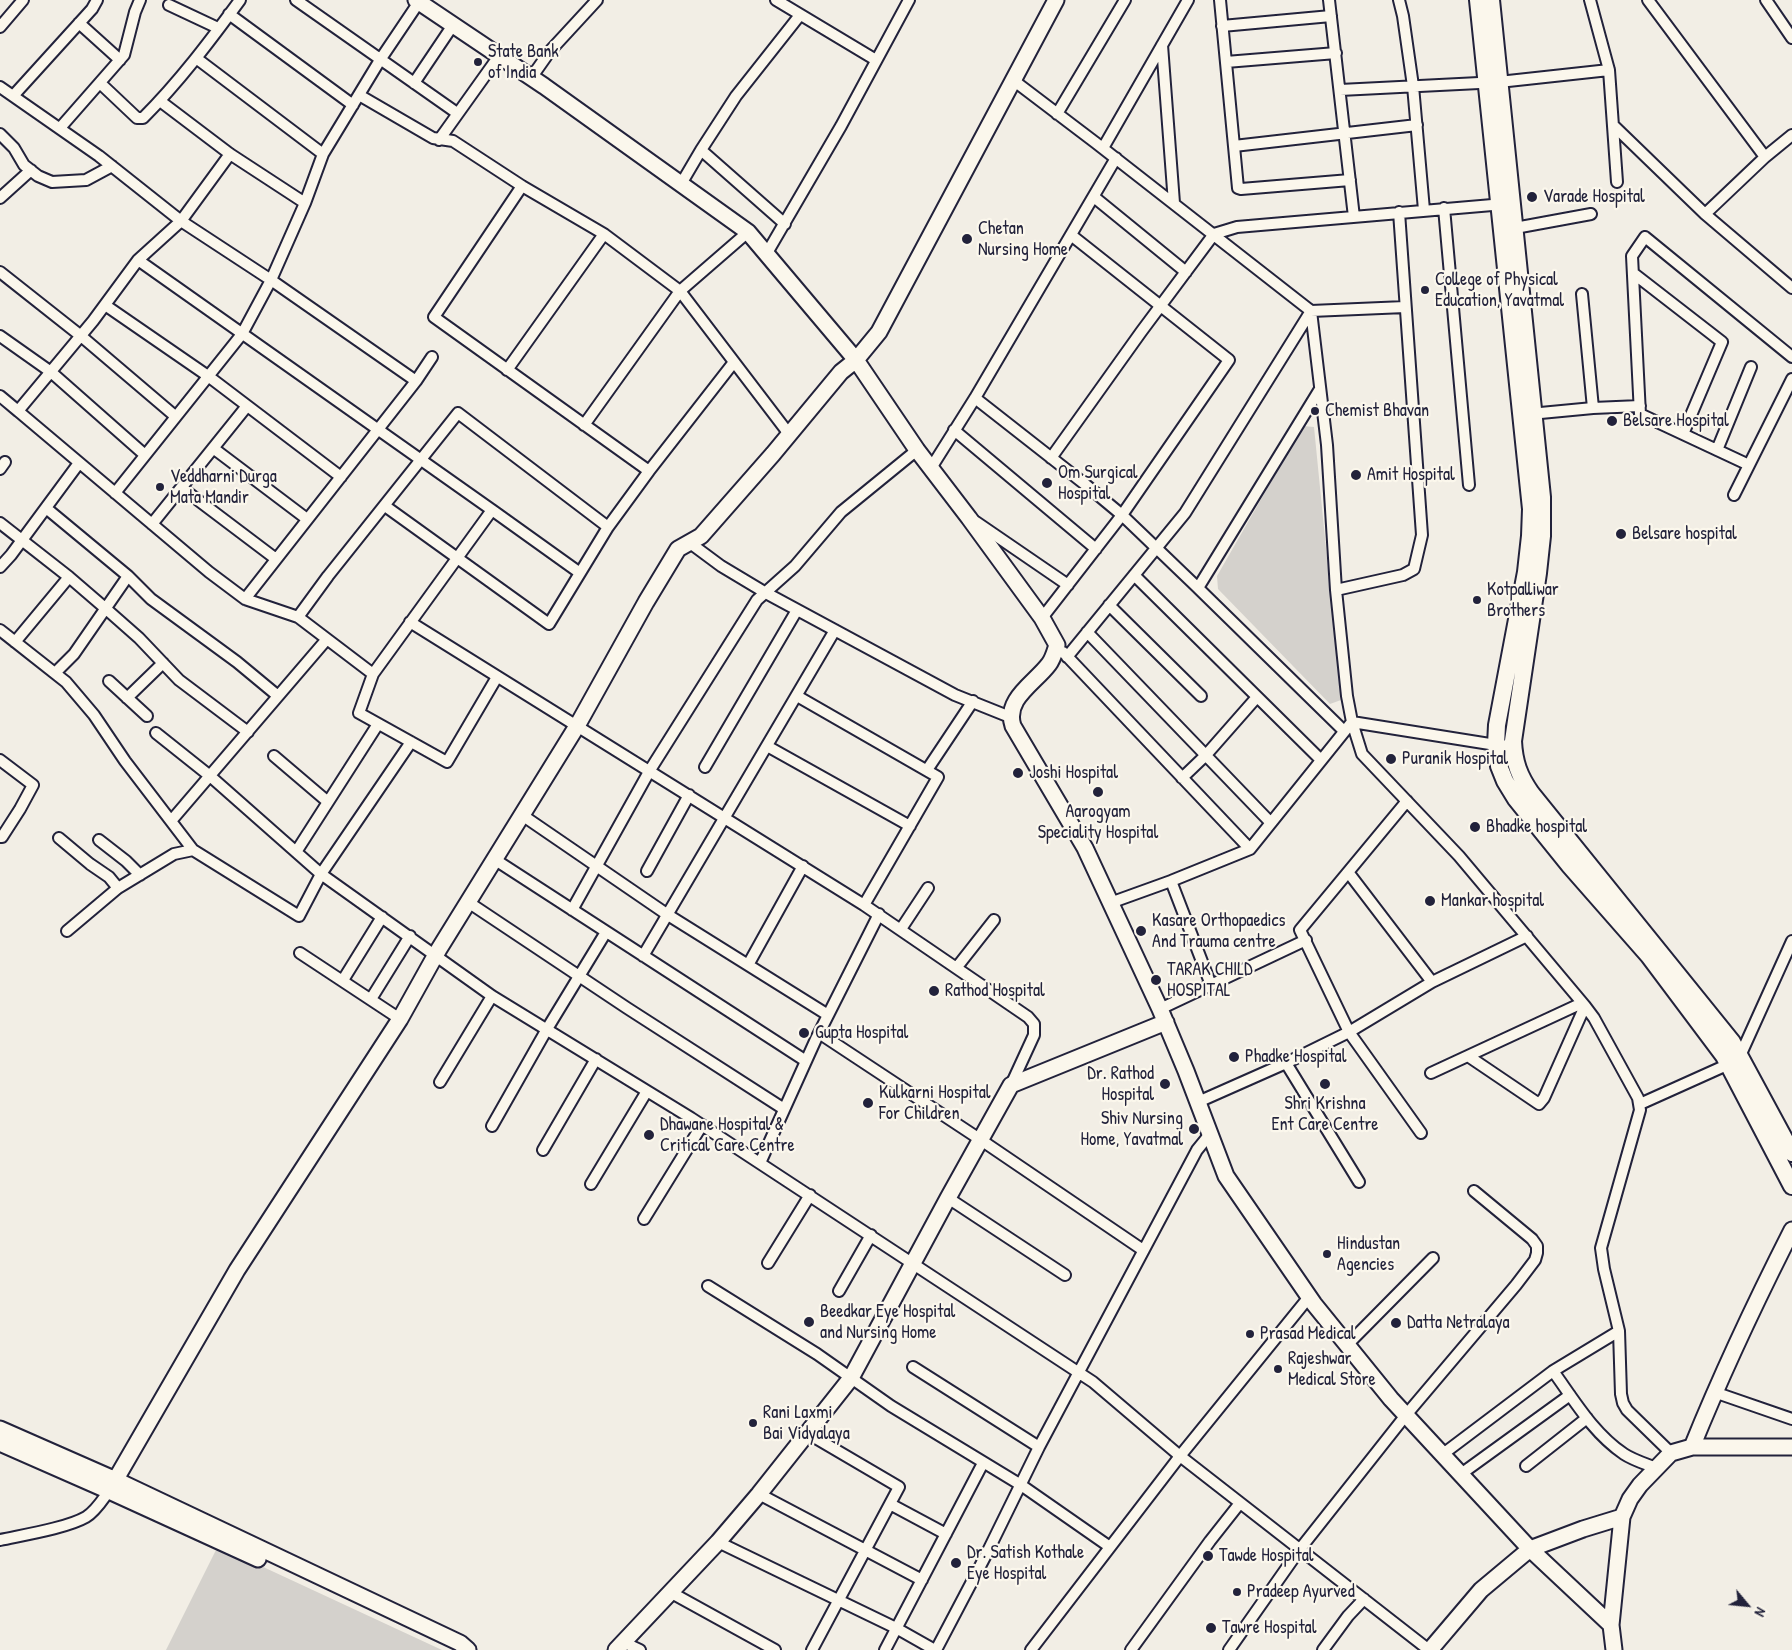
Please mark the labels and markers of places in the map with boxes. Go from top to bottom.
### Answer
place label: State Bank of India [488,41,559,84]
marker: State Bank of India [472,56,484,68]
place label: Varade Hospital [1543,186,1645,208]
marker: Varade Hospital [1525,190,1539,204]
place label: Chetan Nursing Home [978,218,1068,260]
marker: Chetan Nursing Home [960,232,974,246]
place label: College of Physical Education, Yavatmal [1435,269,1564,312]
marker: College of Physical Education, Yavatmal [1419,284,1431,296]
place label: Chemist Bhavan [1325,400,1429,422]
marker: Chemist Bhavan [1309,405,1321,417]
place label: Belsare Hospital [1623,410,1729,432]
marker: Belsare Hospital [1605,414,1619,428]
place label: Om Surgical Hospital [1058,462,1138,504]
place label: Amit Hospital [1367,464,1455,486]
place label: Veddharni Durga Mata Mandir [170,466,277,508]
marker: Amit Hospital [1349,468,1363,482]
marker: Om Surgical Hospital [1040,476,1054,490]
marker: Veddharni Durga Mata Mandir [154,481,166,493]
place label: Belsare hospital [1632,523,1737,545]
marker: Belsare hospital [1614,527,1628,541]
place label: Kotpalliwar Brothers [1487,579,1559,622]
marker: Kotpalliwar Brothers [1471,594,1483,606]
place label: Puranik Hospital [1402,748,1508,770]
marker: Puranik Hospital [1384,752,1398,766]
place label: Joshi Hospital [1029,762,1118,784]
marker: Joshi Hospital [1011,766,1025,780]
marker: Aarogyam Speciality Hospital [1091,785,1105,799]
place label: Aarogyam Speciality Hospital [1038,801,1158,844]
place label: Bhadke hospital [1486,816,1587,838]
marker: Bhadke hospital [1468,820,1482,834]
place label: Mankar hospital [1441,890,1544,912]
marker: Mankar hospital [1423,894,1437,908]
place label: Kasare Orthopaedics And Trauma centre [1152,910,1286,952]
marker: Kasare Orthopaedics And Trauma centre [1134,924,1148,938]
place label: TARAK CHILD HOSPITAL [1167,959,1252,1002]
marker: TARAK CHILD HOSPITAL [1149,973,1163,987]
place label: Rathod Hospital [945,980,1045,1002]
marker: Rathod Hospital [927,984,941,998]
place label: Gupta Hospital [815,1022,908,1044]
marker: Gupta Hospital [797,1026,811,1040]
place label: Phadke Hospital [1245,1046,1346,1068]
marker: Phadke Hospital [1227,1050,1241,1064]
place label: Dr. Rathod Hospital [1087,1063,1154,1106]
marker: Dr. Rathod Hospital [1158,1077,1172,1091]
marker: Shri Krishna Ent Care Centre [1318,1077,1332,1091]
place label: Kulkarni Hospital For Children [879,1082,991,1124]
place label: Shri Krishna Ent Care Centre [1271,1093,1379,1136]
marker: Kulkarni Hospital For Children [861,1096,875,1110]
place label: Shiv Nursing Home, Yavatmal [1081,1108,1183,1150]
place label: Dhawane Hospital & Critical Care Centre [660,1114,795,1156]
marker: Shiv Nursing Home, Yavatmal [1187,1122,1201,1136]
marker: Dhawane Hospital & Critical Care Centre [642,1128,656,1142]
place label: Hindustan Agencies [1337,1233,1400,1276]
marker: Hindustan Agencies [1321,1248,1333,1260]
place label: Beedkar Eye Hospital and Nursing Home [820,1301,955,1344]
place label: Datta Netralaya [1407,1312,1510,1334]
marker: Beedkar Eye Hospital and Nursing Home [802,1315,816,1329]
marker: Datta Netralaya [1389,1316,1403,1330]
place label: Prasad Medical [1260,1323,1356,1345]
marker: Prasad Medical [1244,1328,1256,1340]
place label: Rajeshwar Medical Store [1288,1348,1376,1390]
marker: Rajeshwar Medical Store [1272,1363,1284,1375]
place label: Rani Laxmi Bai Vidyalaya [763,1402,850,1445]
marker: Rani Laxmi Bai Vidyalaya [747,1417,759,1429]
place label: Dr. Satish Kothale Eye Hospital [967,1542,1084,1585]
place label: Tawde Hospital [1219,1545,1314,1567]
marker: Tawde Hospital [1201,1549,1215,1563]
marker: Dr. Satish Kothale Eye Hospital [949,1556,963,1570]
place label: Pradeep Ayurved [1247,1581,1355,1603]
marker: Pradeep Ayurved [1231,1586,1243,1598]
place label: Tawre Hospital [1222,1617,1316,1639]
marker: Tawre Hospital [1204,1621,1218,1635]

